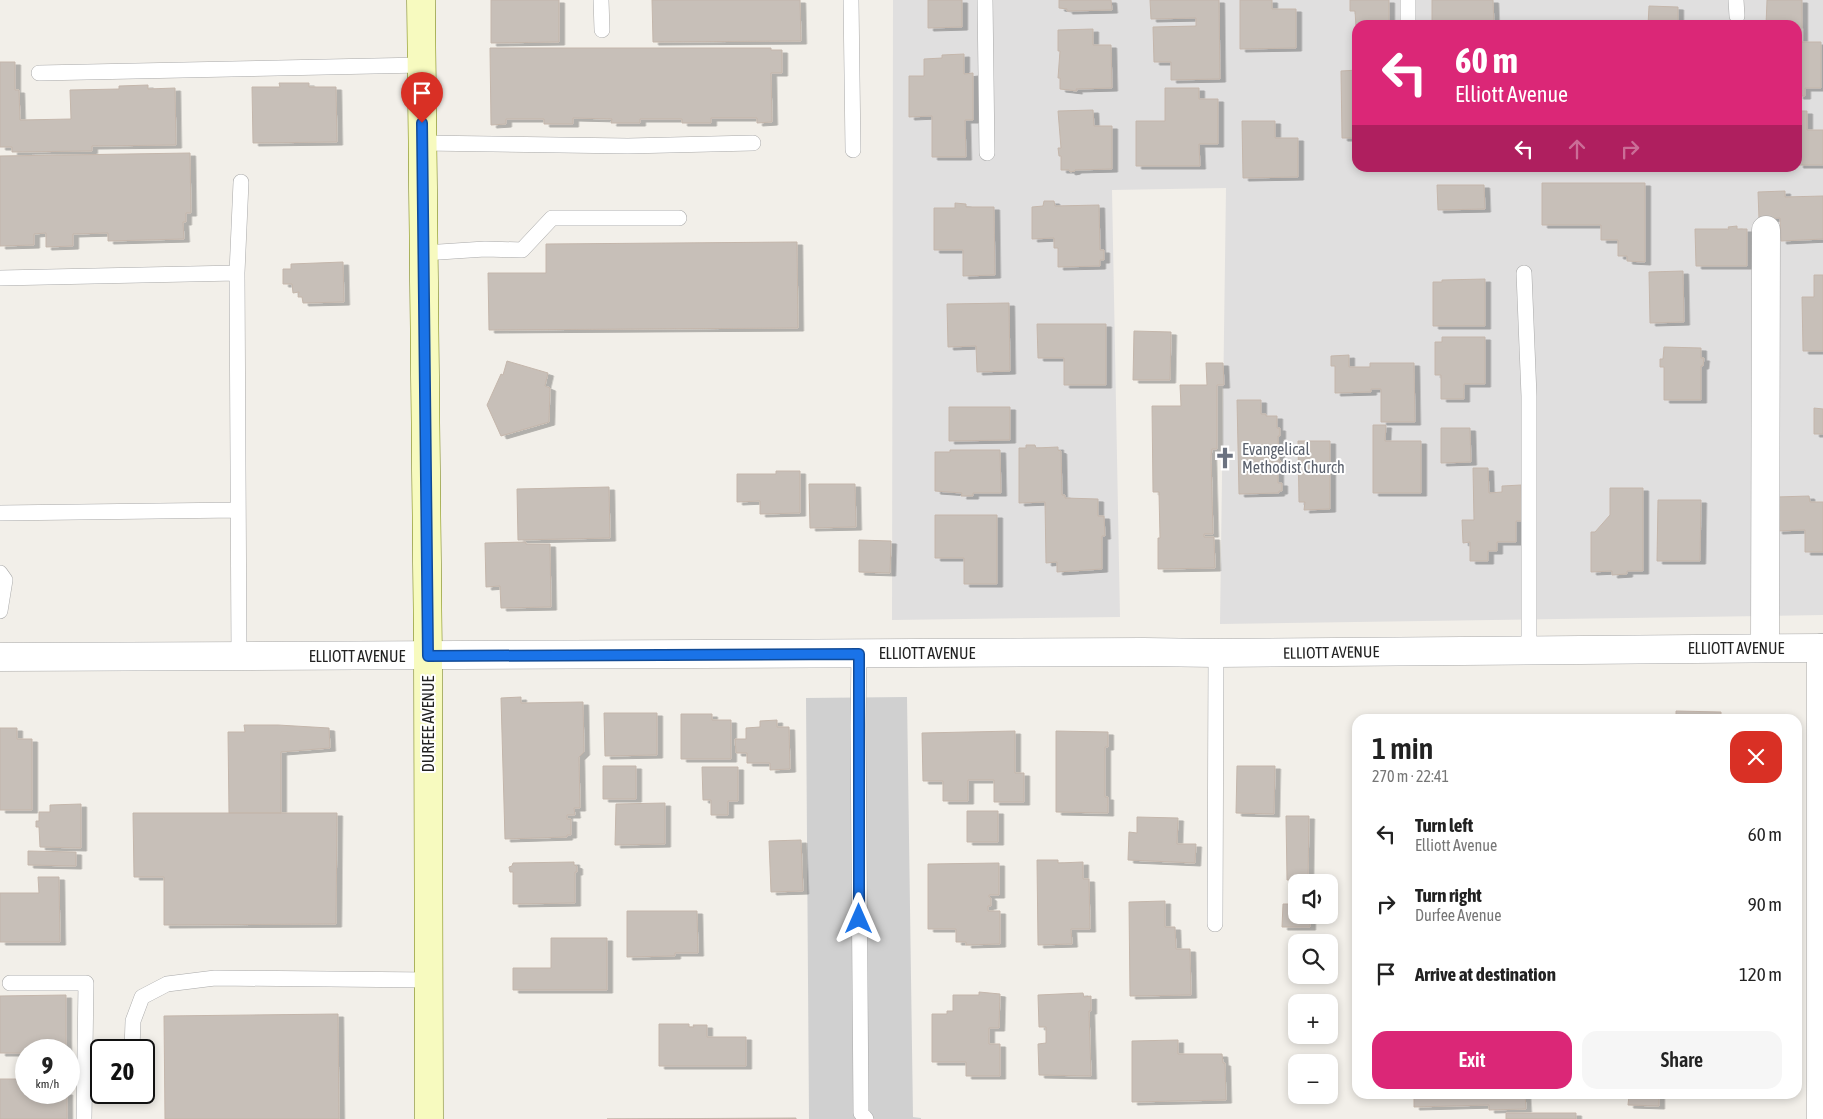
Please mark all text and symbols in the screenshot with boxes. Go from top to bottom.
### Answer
icon: left [1372,40,1437,105]
text: 60 m [1455,40,1518,80]
pin [401,72,443,123]
icon: arrive [408,79,436,107]
text: Elliott Avenue [1455,81,1568,107]
icon: left [1510,135,1538,163]
icon: ahead [1563,135,1591,163]
icon: right [1616,135,1644,163]
place label: Evangelical Methodist Church [1242,440,1345,476]
church icon: Evangelical Methodist Church [1212,445,1238,471]
street label: ELLIOTT AVENUE [1688,639,1784,657]
street label: ELLIOTT AVENUE [1283,642,1380,662]
street label: ELLIOTT AVENUE [879,644,975,662]
street label: ELLIOTT AVENUE [309,647,405,665]
street label: DURFEE AVENUE [419,676,437,772]
text: 1 min [1372,731,1433,765]
button: close [1730,731,1782,783]
text: 270 m · 22:41 [1372,767,1449,785]
text: Turn left [1415,814,1473,836]
icon: left [1372,820,1400,848]
text: 60 m [1748,823,1782,845]
text: Elliott Avenue [1415,836,1497,854]
map controls [1288,874,1338,1104]
button: sound [1288,874,1338,924]
text: Turn right [1415,884,1482,906]
icon: right [1372,890,1400,918]
position arrow [832,892,884,944]
text: 90 m [1748,893,1782,915]
text: Durfee Avenue [1415,906,1502,924]
button: search [1288,934,1338,984]
icon: arrive [1372,960,1400,988]
text: Arrive at destination [1415,963,1556,985]
text: 120 m [1739,963,1782,985]
button: + [1288,994,1338,1044]
button: Exit [1372,1031,1572,1089]
button: Share [1582,1031,1782,1089]
speed limit sign: 20 [90,1039,155,1104]
text: 9 [42,1051,53,1079]
button: − [1288,1054,1338,1104]
text: km/h [36,1077,59,1091]

